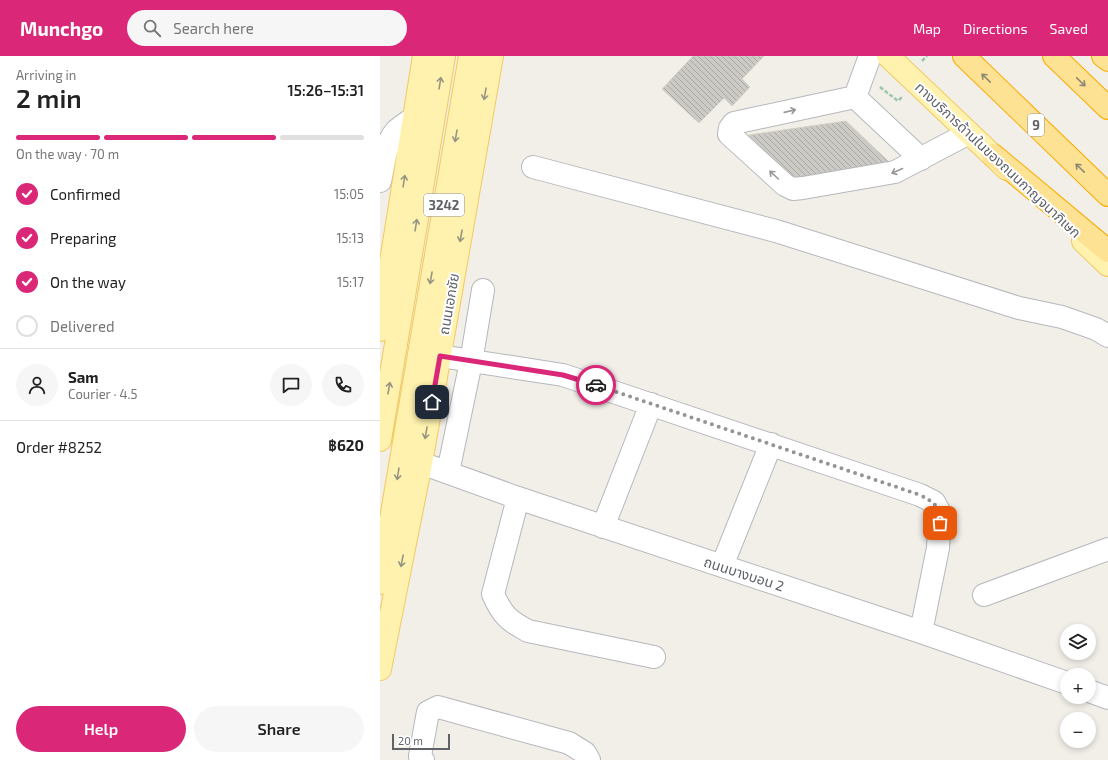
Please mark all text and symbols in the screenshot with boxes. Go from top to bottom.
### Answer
search box [127,10,407,46]
text: Munchgo [20,17,103,40]
icon: search [141,17,163,39]
text: Search here [173,19,254,37]
text: Map [913,20,941,37]
text: Directions [963,20,1028,37]
text: Saved [1050,20,1088,37]
text: Arriving in [16,67,76,83]
one-way arrow [981,73,991,82]
one-way arrow [436,77,444,90]
one-way arrow [1076,77,1086,87]
street label: ทางบริการด้านในของถนนกาญจนาภิเษก [912,78,1085,241]
text: 15:26–15:31 [288,81,364,99]
text: 2 min [16,82,82,113]
one-way arrow [481,87,489,100]
one-way arrow [783,107,796,115]
road number: 9 [1028,114,1044,136]
one-way arrow [452,129,460,142]
text: On the way · 70 m [16,146,119,162]
one-way arrow [1075,163,1085,173]
one-way arrow [892,168,904,175]
one-way arrow [769,170,779,179]
one-way arrow [400,174,408,187]
icon: check [16,183,38,205]
text: Confirmed [50,185,121,203]
text: 15:05 [334,186,364,202]
road number: 3242 [424,194,464,216]
one-way arrow [412,219,420,232]
icon: check [16,227,38,249]
text: Preparing [50,229,116,247]
one-way arrow [457,229,465,242]
text: 15:13 [336,230,364,246]
icon: check [16,271,38,293]
one-way arrow [427,271,435,284]
street label: ถนนเอกชัย [435,272,462,336]
text: On the way [50,273,126,291]
text: 15:17 [337,274,364,290]
text: Delivered [50,317,115,335]
button: person [16,364,58,406]
button: chat [270,364,312,406]
button: phone [322,364,364,406]
courier [576,365,616,405]
text: Sam [68,368,99,386]
icon: car [585,374,607,396]
one-way arrow [385,382,393,395]
pin [415,385,449,419]
text: Courier · 4.5 [68,386,137,402]
icon: home [421,391,443,413]
one-way arrow [422,426,430,439]
text: ฿620 [328,436,364,454]
text: Order #8252 [16,438,102,456]
one-way arrow [394,467,402,480]
pin [923,506,957,540]
icon: bag [929,512,951,534]
street label: ถนนบางบอน 2 [702,553,787,595]
one-way arrow [397,554,405,567]
map controls [1060,624,1096,748]
button: layers [1060,624,1096,660]
button: + [1060,668,1096,704]
button: Help [16,706,186,752]
button: Share [194,706,364,752]
button: − [1060,712,1096,748]
scale bar [392,732,450,751]
text: 20 m [398,734,423,747]

